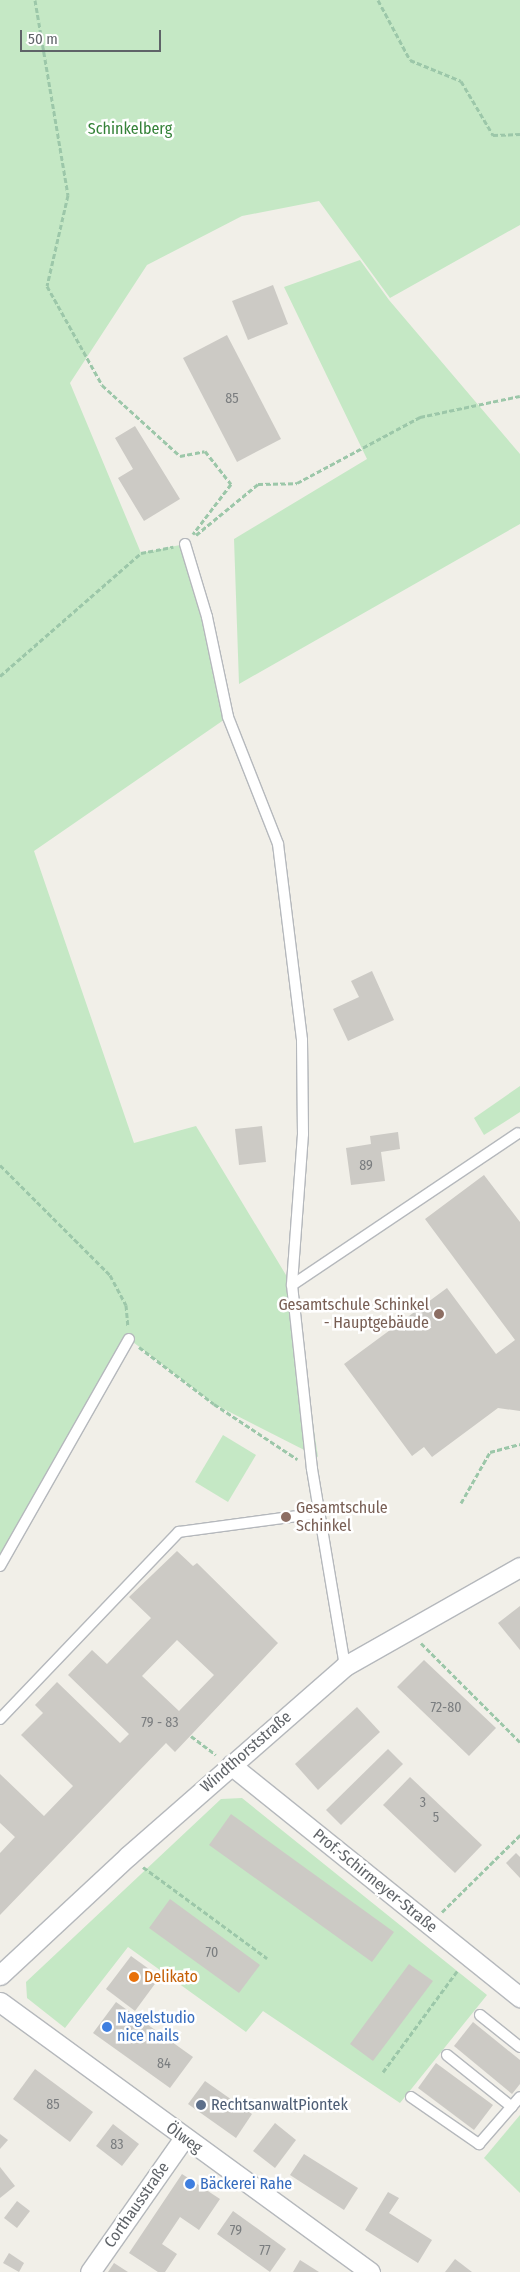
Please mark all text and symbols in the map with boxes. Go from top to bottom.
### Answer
scale bar [22,20,164,52]
text: 50 m [28,30,58,48]
park label: Schinkelberg [88,119,172,139]
house number: 85 [225,391,239,407]
house number: 89 [359,1158,373,1174]
place label: Gesamtschule Schinkel - Hauptgebäude [278,1295,429,1333]
marker: Gesamtschule Schinkel - Hauptgebäude [433,1308,445,1320]
place label: Gesamtschule Schinkel [296,1498,388,1536]
marker: Gesamtschule Schinkel [280,1511,292,1523]
house number: 72-80 [430,1700,462,1716]
street label: Windthorststraße [197,1707,295,1797]
house number: 79 - 83 [141,1715,179,1731]
house number: 3 [420,1795,426,1811]
house number: 5 [433,1810,439,1826]
street label: Prof.-Schirmeyer-Straße [309,1825,441,1937]
house number: 70 [206,1945,218,1961]
place label: Delikato [144,1967,198,1987]
marker: Delikato [128,1971,140,1983]
place label: Nagelstudio nice nails [117,2008,195,2046]
marker: Nagelstudio nice nails [101,2021,113,2033]
house number: 84 [157,2056,171,2072]
place label: RechtsanwaltPiontek [211,2095,348,2115]
house number: 85 [46,2097,60,2113]
marker: RechtsanwaltPiontek [195,2099,207,2111]
street label: Ölweg [162,2118,206,2158]
house number: 83 [110,2137,124,2153]
street label: Corthausstraße [101,2159,173,2251]
place label: Bäckerei Rahe [200,2174,292,2194]
marker: Bäckerei Rahe [184,2178,196,2190]
house number: 79 [230,2223,242,2239]
house number: 77 [259,2243,271,2259]

